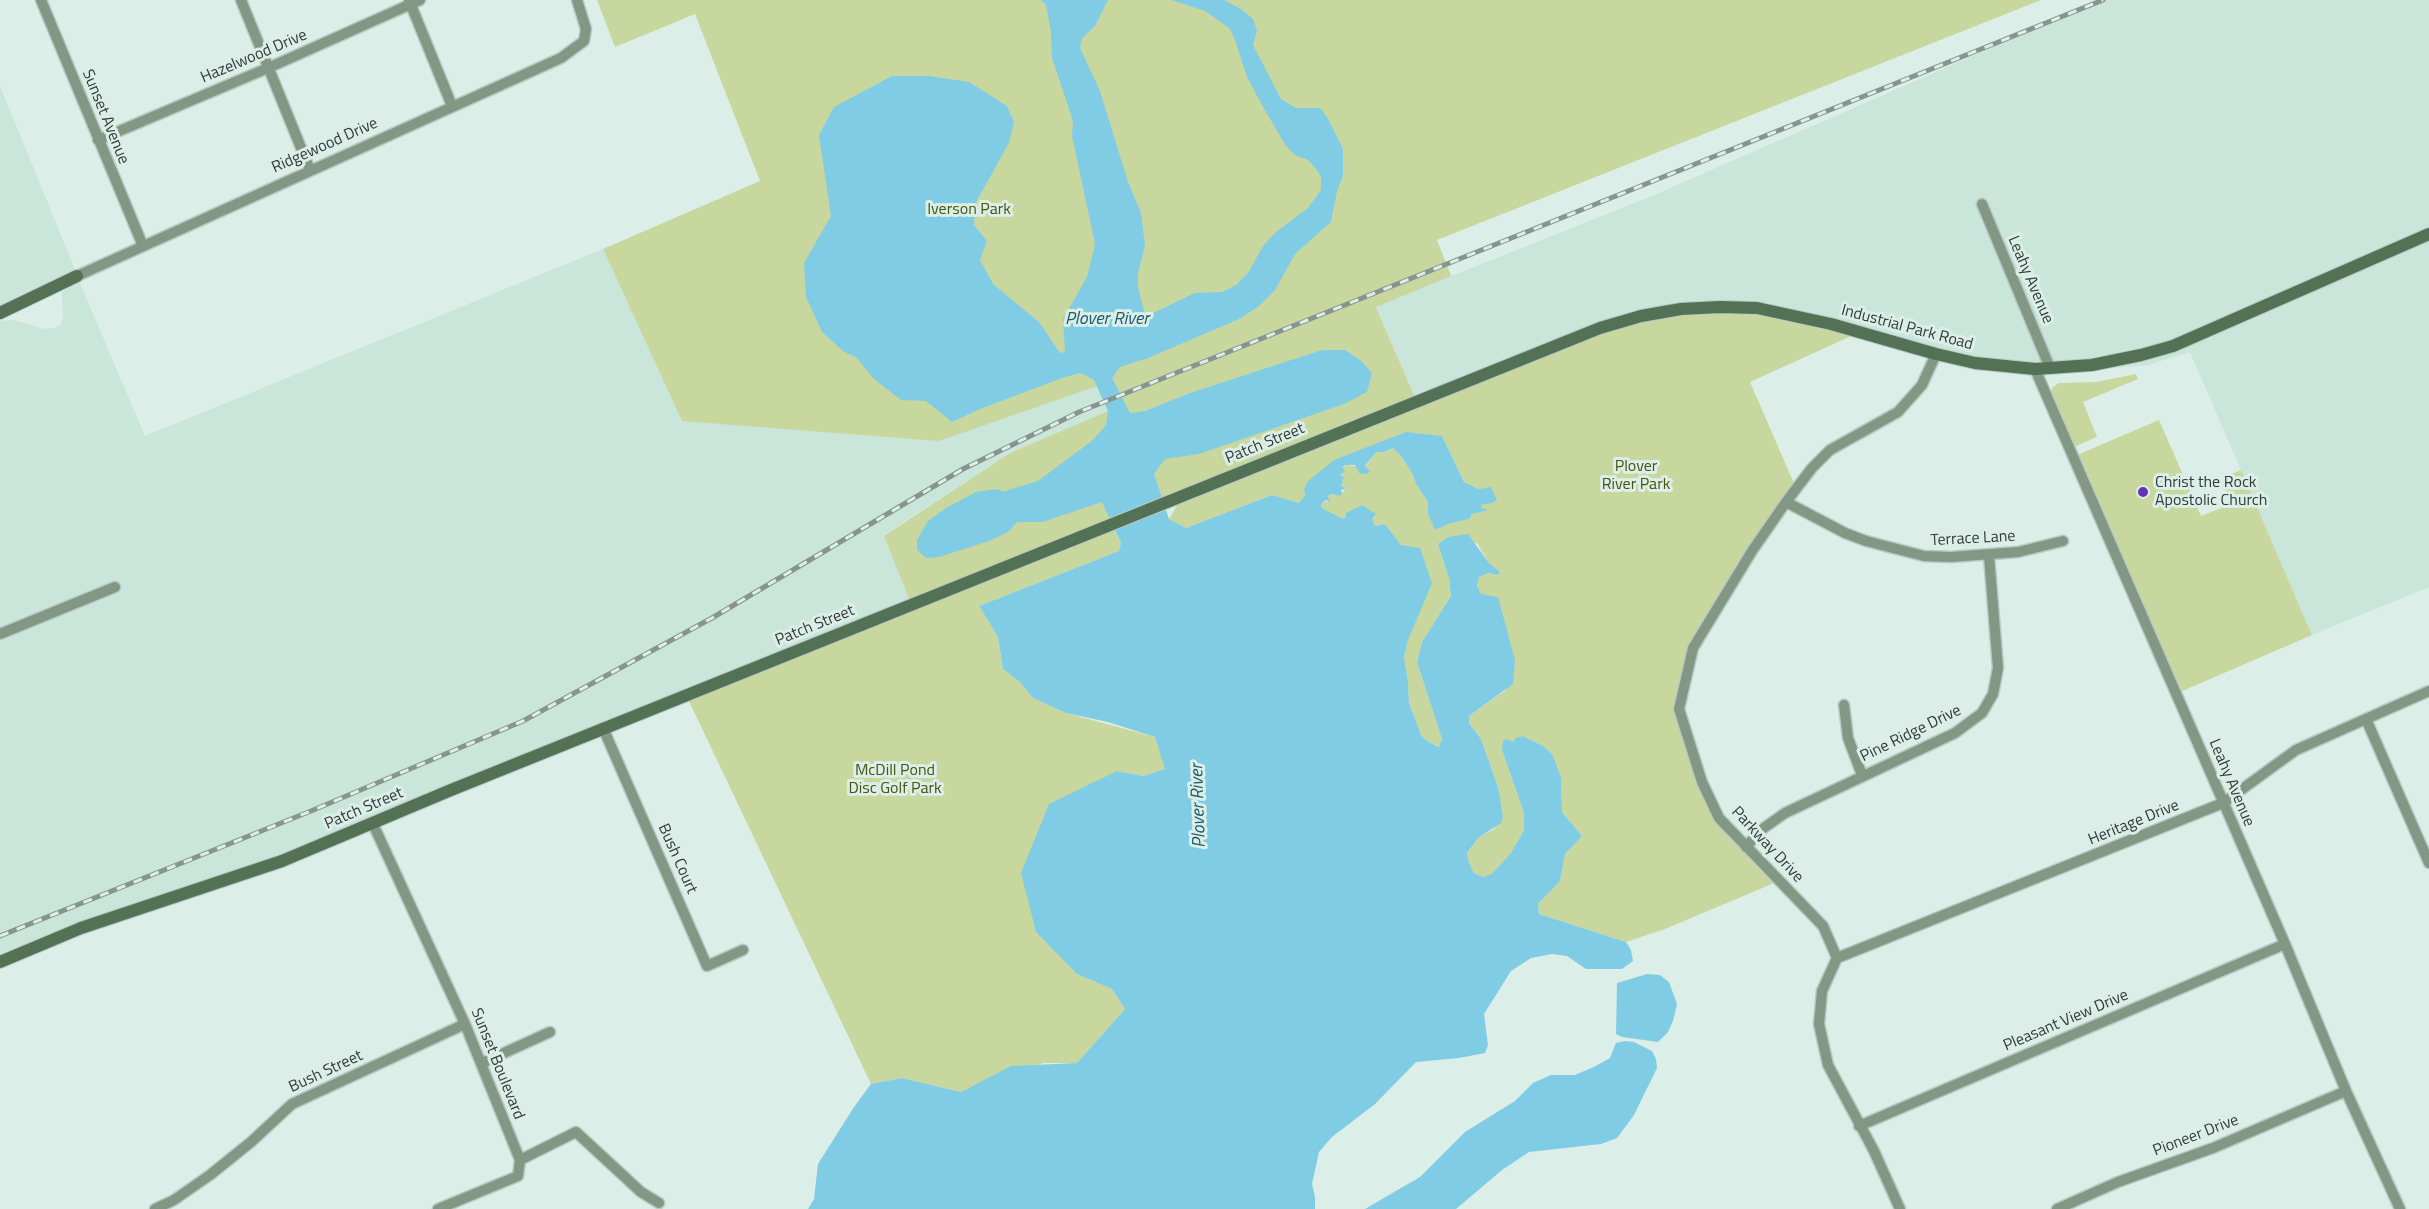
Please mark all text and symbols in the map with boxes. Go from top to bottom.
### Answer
street label: Hazelwood Drive [198,26,310,88]
street label: Sunset Avenue [77,67,133,167]
street label: Ridgewood Drive [269,114,381,178]
park label: Iverson Park [927,200,1011,220]
street label: Leahy Avenue [2003,233,2057,327]
street label: Industrial Park Road [1839,301,1975,355]
water label: Plover River [1065,309,1149,331]
street label: Patch Street [1223,419,1307,469]
park label: Plover River Park [1602,457,1670,495]
place label: Christ the Rock Apostolic Church [2155,473,2267,511]
marker: Christ the Rock Apostolic Church [2136,485,2150,499]
street label: Terrace Lane [1930,527,2016,551]
street label: Patch Street [773,601,857,651]
street label: Pine Ridge Drive [1857,701,1965,767]
street label: Leahy Avenue [2204,736,2258,830]
park label: McDill Pond Disc Golf Park [848,761,942,799]
water label: Plover River [1187,764,1211,848]
street label: Patch Street [322,784,406,834]
street label: Heritage Drive [2086,796,2182,850]
street label: Parkway Drive [1727,803,1807,887]
street label: Bush Court [653,821,701,897]
street label: Pleasant View Drive [2001,986,2131,1056]
street label: Sunset Boulevard [466,1006,528,1122]
street label: Bush Street [286,1047,366,1097]
street label: Pioneer Drive [2150,1111,2242,1161]

